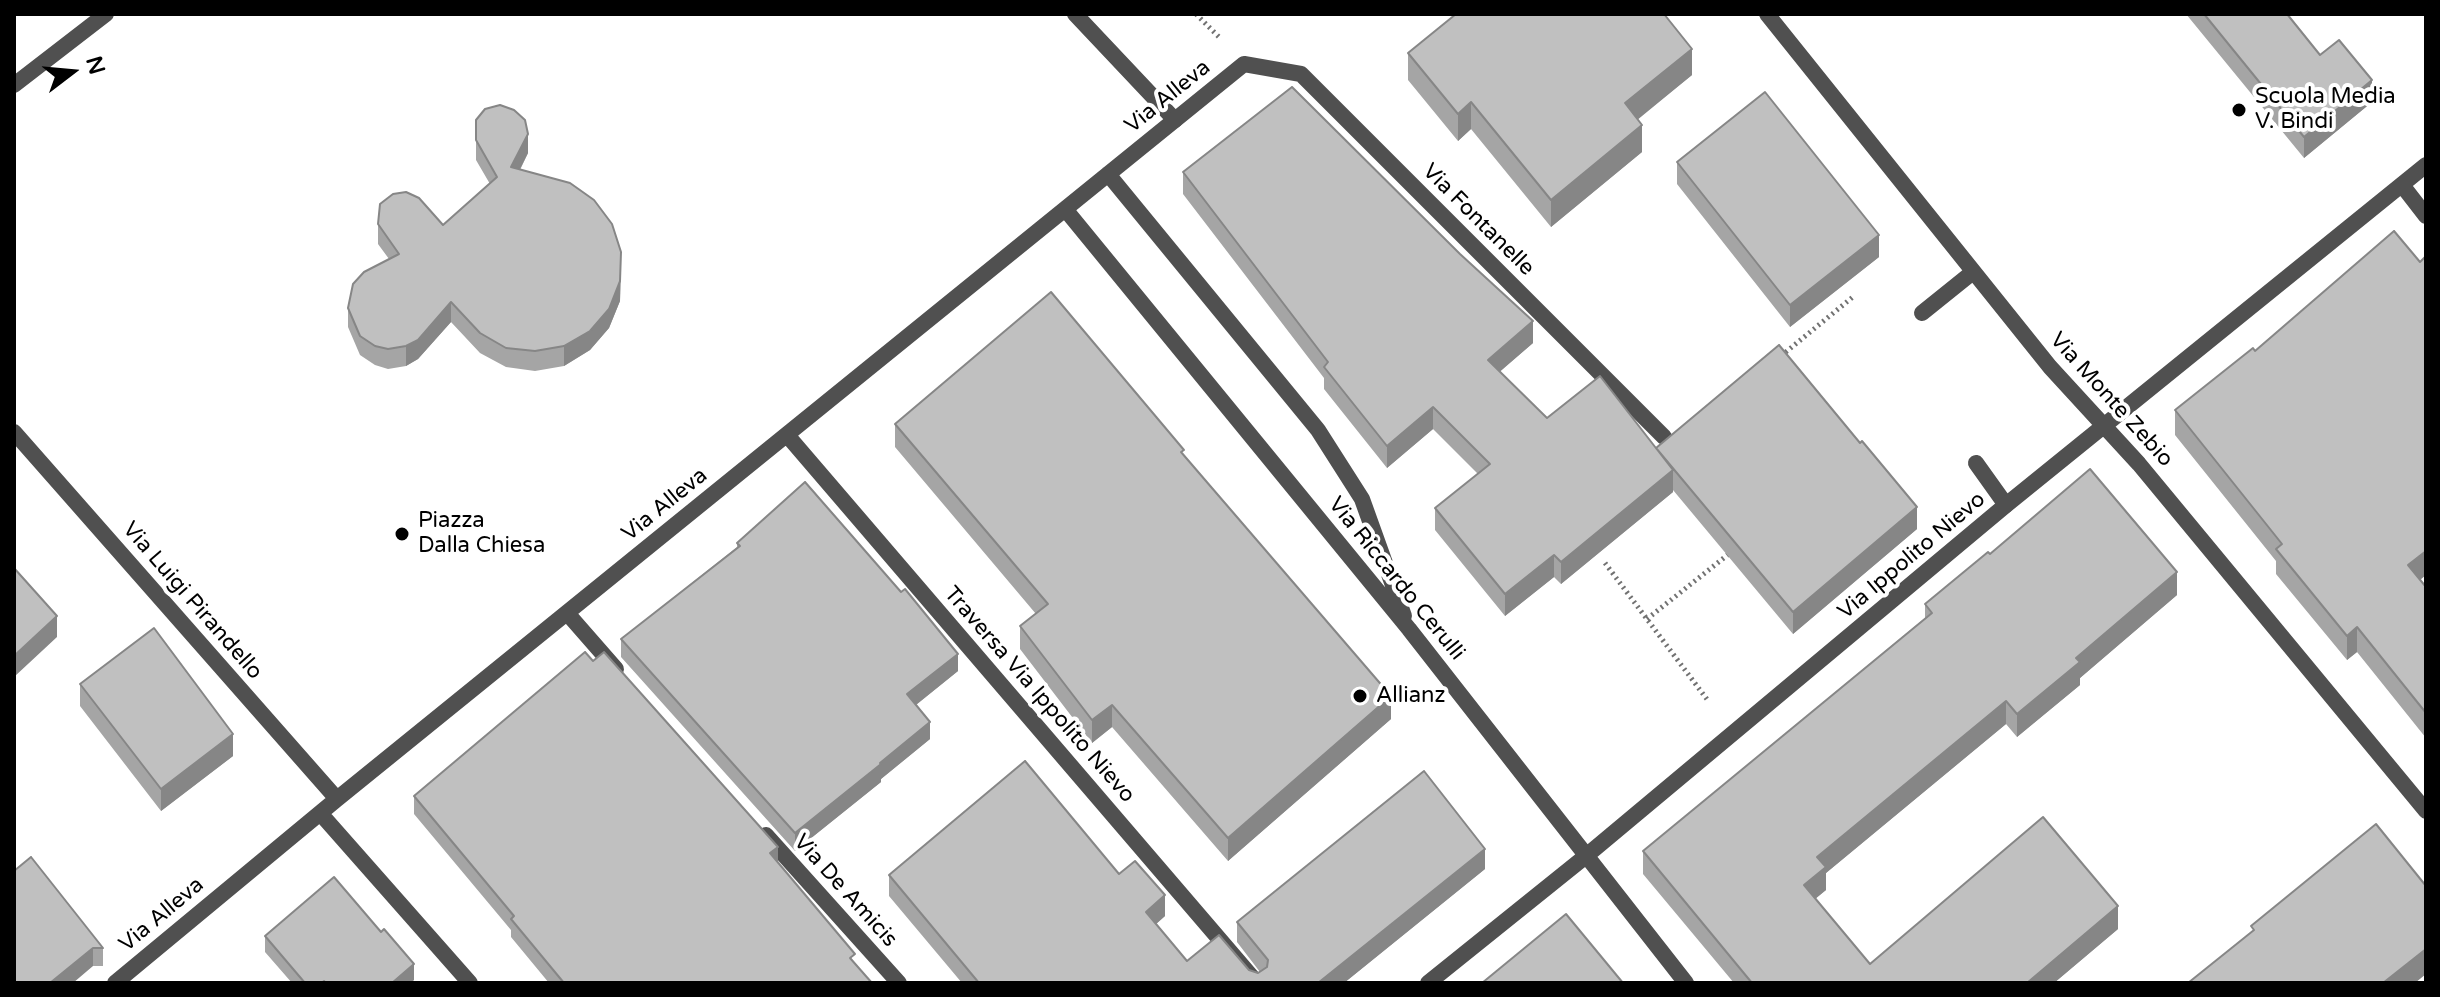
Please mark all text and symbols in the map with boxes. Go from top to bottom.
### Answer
north arrow [32,32,112,112]
text: N [80,53,110,77]
street label: Via Alleva [1120,55,1216,139]
place label: Scuola Media V. Bindi [2255,84,2396,136]
marker: Scuola Media V. Bindi [2230,101,2248,119]
street label: Via Fontanelle [1416,158,1540,282]
street label: Via Monte Zebio [2044,327,2178,473]
street label: Via Alleva [617,463,713,547]
street label: Via Ippolito Nievo [1833,487,1991,625]
street label: Via Riccardo Cerulli [1322,492,1470,666]
place label: Piazza Dalla Chiesa [418,508,545,560]
street label: Via Luigi Pirandello [116,517,268,685]
marker: Piazza Dalla Chiesa [393,525,411,543]
street label: Traversa Via Ippolito Nievo [938,581,1140,809]
place label: Allianz [1376,683,1445,709]
marker: Allianz [1351,687,1369,705]
street label: Via De Amicis [787,829,903,953]
street label: Via Alleva [114,872,210,958]

